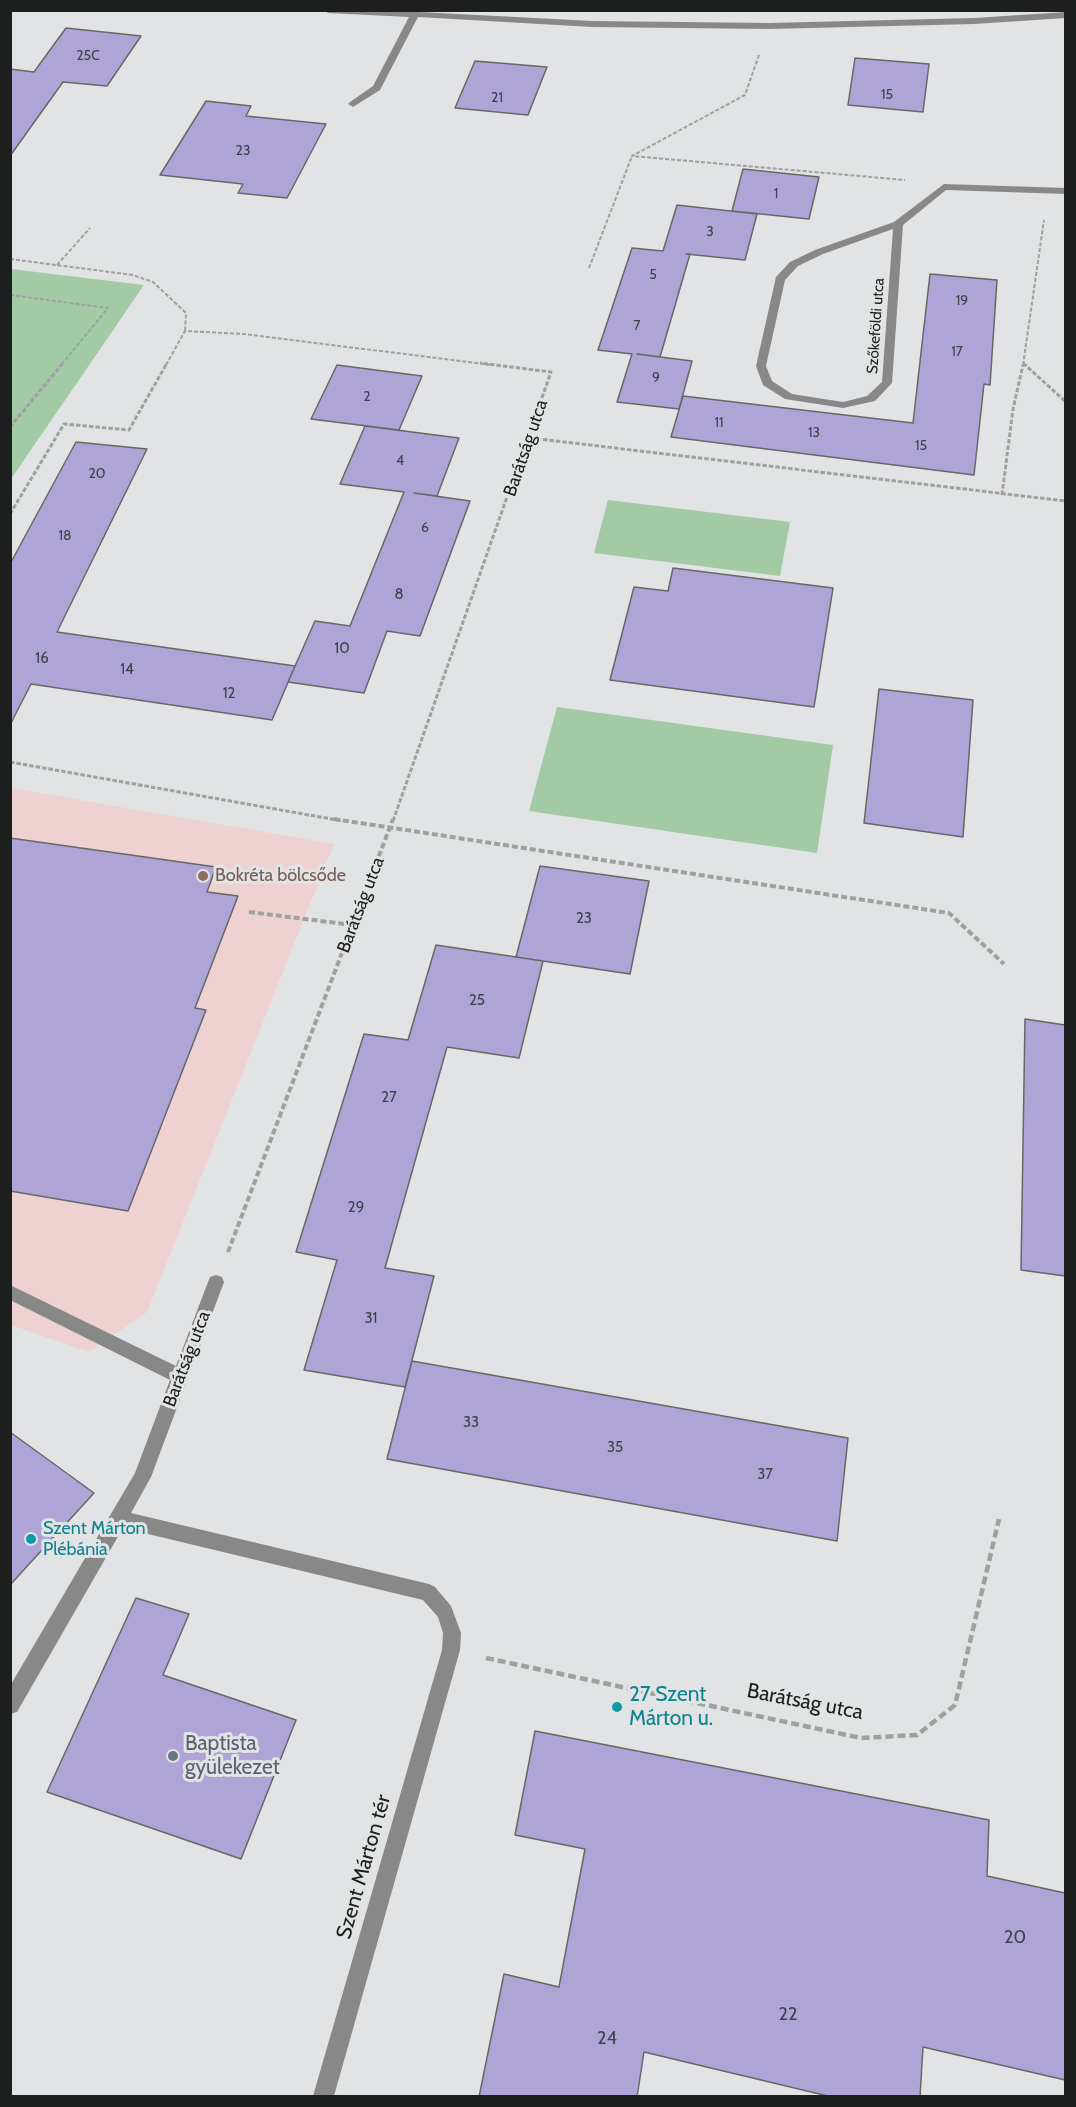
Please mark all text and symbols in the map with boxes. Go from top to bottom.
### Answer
house number: 25C [76,48,100,64]
house number: 15 [881,87,893,103]
house number: 21 [491,90,503,106]
house number: 23 [236,143,250,159]
house number: 1 [774,186,778,202]
house number: 3 [706,224,714,240]
house number: 5 [649,267,657,283]
street label: Szőkeföldi utca [864,277,888,375]
house number: 19 [956,293,968,309]
house number: 7 [633,318,641,334]
house number: 17 [951,344,963,360]
house number: 9 [652,370,660,386]
house number: 2 [363,389,371,405]
street label: Barátság utca [499,397,553,499]
house number: 11 [714,415,724,431]
house number: 13 [808,425,820,441]
house number: 15 [915,438,927,454]
house number: 4 [396,453,404,469]
house number: 20 [88,466,106,482]
house number: 6 [421,520,429,536]
house number: 18 [58,528,72,544]
house number: 8 [394,586,404,604]
house number: 10 [334,640,350,658]
house number: 16 [35,650,49,668]
house number: 14 [120,661,134,679]
house number: 12 [223,685,235,703]
street label: Barátság utca [333,854,389,956]
place label: Bokréta bölcsőde [215,865,346,887]
marker: Bokréta bölcsőde [196,869,210,883]
house number: 23 [576,910,592,928]
house number: 25 [469,992,485,1010]
house number: 27 [381,1089,397,1107]
house number: 29 [348,1199,364,1217]
street label: Barátság utca [159,1308,215,1410]
house number: 31 [364,1310,378,1328]
house number: 33 [463,1414,479,1432]
house number: 35 [607,1439,623,1457]
house number: 37 [757,1466,773,1484]
place label: Szent Márton Plébánia [43,1518,146,1561]
marker: Szent Márton Plébánia [24,1532,38,1546]
street label: Barátság utca [745,1678,865,1726]
place label: 27 Szent Márton u. [629,1682,713,1732]
marker: 27 Szent Márton u. [610,1700,624,1714]
place label: Baptista gyülekezet [185,1731,280,1781]
marker: Baptista gyülekezet [166,1749,180,1763]
street label: Szent Márton tér [331,1792,397,1942]
house number: 20 [1004,1927,1026,1949]
house number: 22 [779,2004,797,2026]
house number: 24 [597,2028,617,2050]

